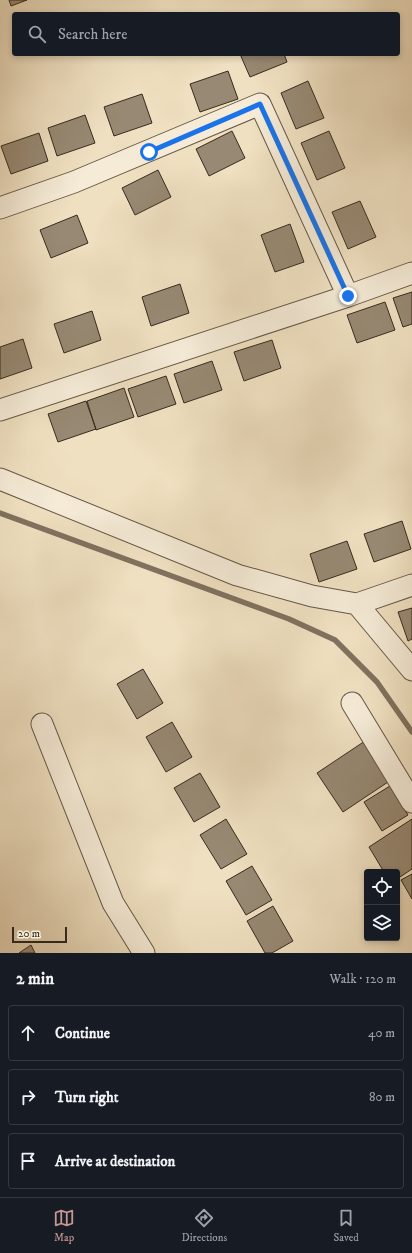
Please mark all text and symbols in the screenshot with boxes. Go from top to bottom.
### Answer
search box [12,12,400,56]
icon: search [26,23,48,45]
text: Search here [58,25,127,44]
route start [140,143,158,161]
route end [339,287,357,305]
map controls [364,869,400,941]
button: locate [364,869,400,905]
button: layers [364,905,400,941]
scale bar [12,925,67,944]
text: 20 m [18,927,40,941]
text: 2 min [16,968,54,990]
text: Walk · 120 m [330,971,396,987]
icon: ahead [17,1022,39,1044]
text: Continue [55,1024,110,1043]
text: 40 m [368,1025,395,1041]
icon: right [17,1086,39,1108]
text: Turn right [55,1088,118,1107]
text: 80 m [369,1089,395,1105]
icon: arrive [17,1150,39,1172]
text: Arrive at destination [55,1152,175,1171]
tab: Map [53,1207,75,1245]
tab: Directions [182,1207,227,1245]
tab: Saved [334,1207,359,1245]

